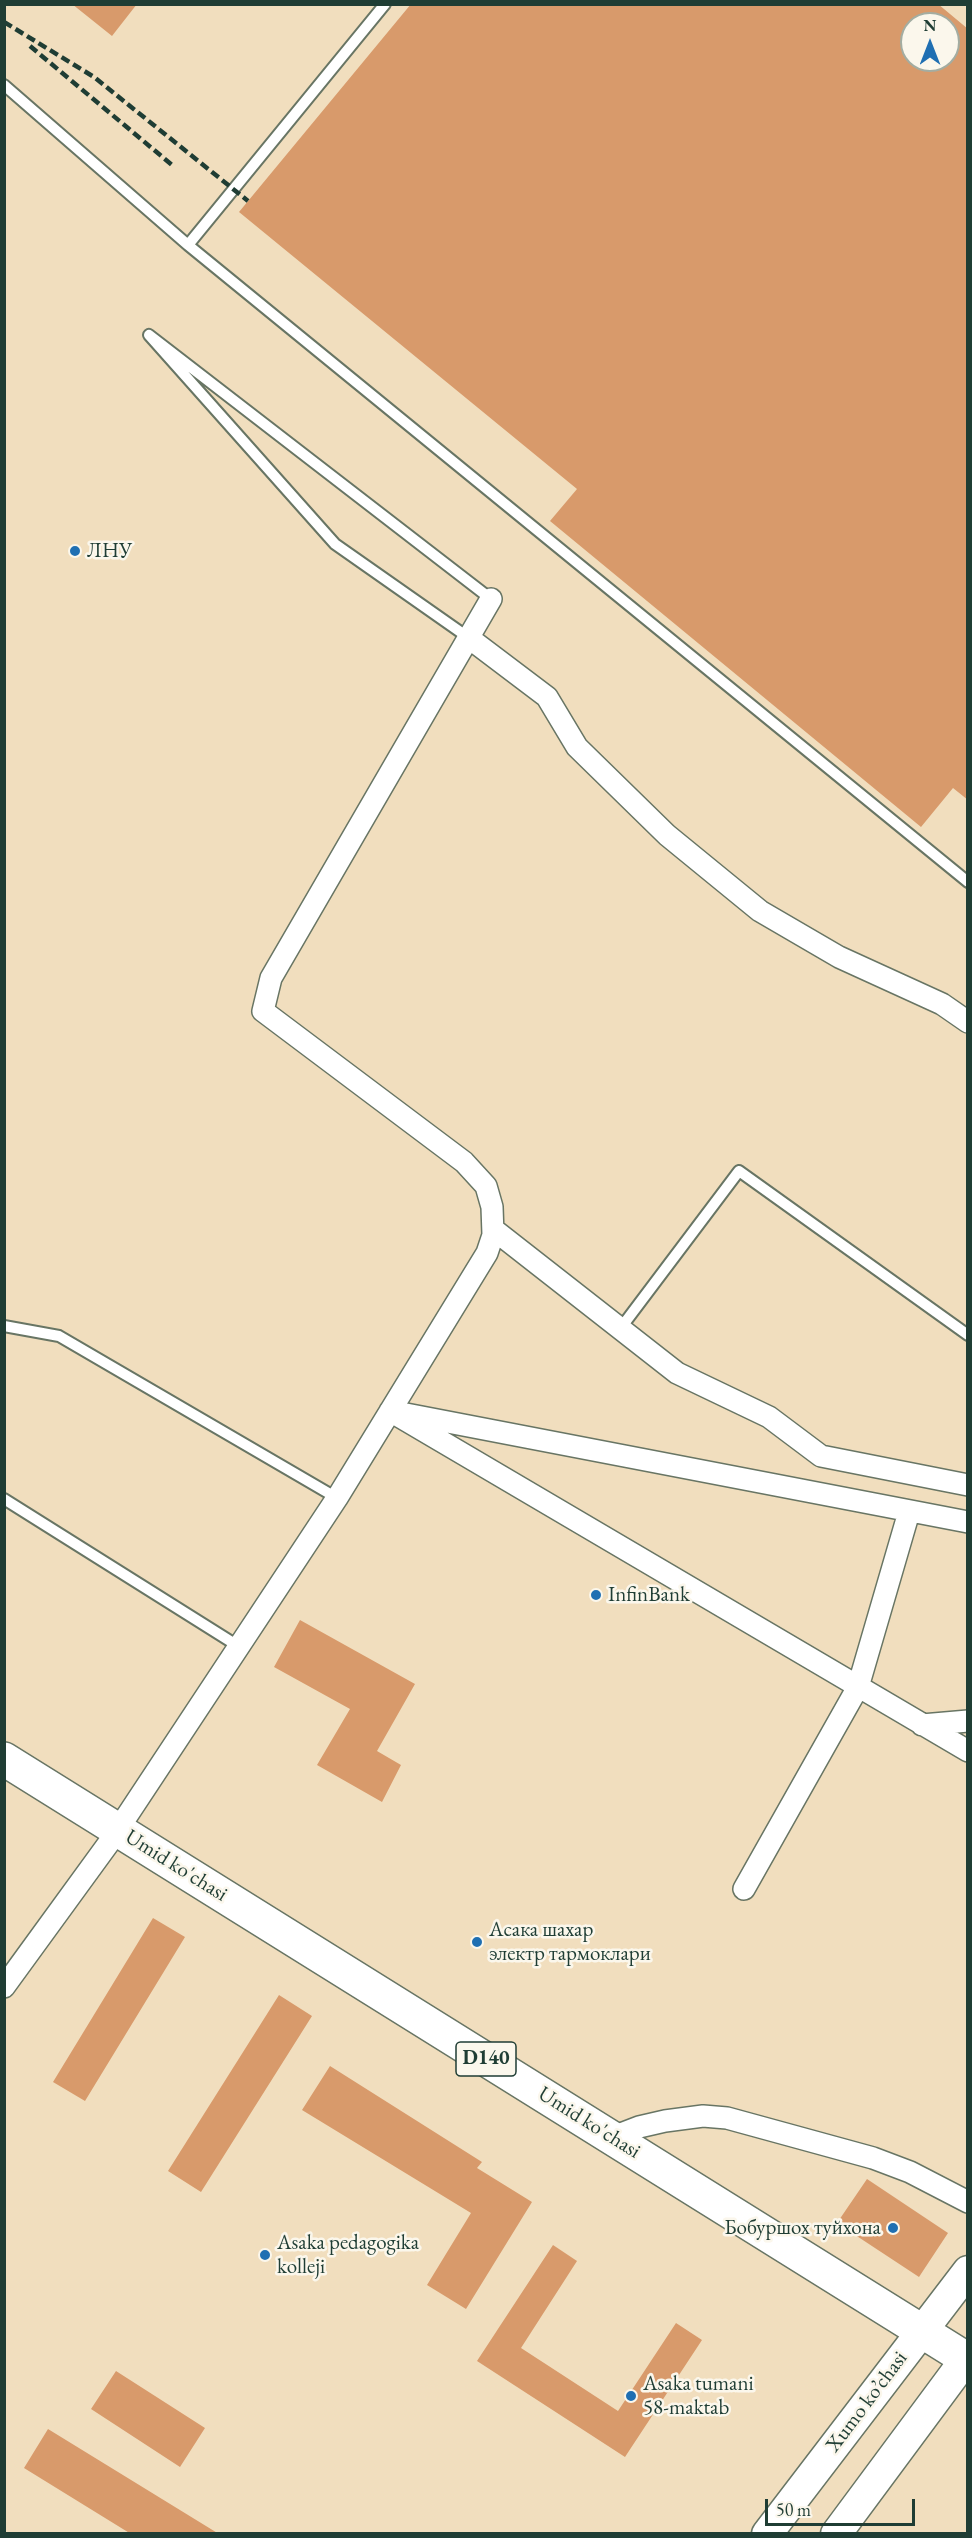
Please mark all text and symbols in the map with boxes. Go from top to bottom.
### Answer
north arrow [900,12,960,72]
text: N [924,15,936,36]
place label: ЛНУ [87,538,132,564]
marker: ЛНУ [68,544,82,558]
place label: InfinBank [608,1582,690,1608]
marker: InfinBank [589,1588,603,1602]
street label: Umid ko'chasi [120,1825,232,1907]
place label: Асака шахар электр тармоклари [489,1917,651,1967]
marker: Асака шахар электр тармоклари [470,1935,484,1949]
road number: D140 [456,2042,516,2076]
street label: Umid ko'chasi [533,2082,645,2164]
place label: Бобуршох туйхона [724,2215,881,2241]
marker: Бобуршох туйхона [886,2221,900,2235]
place label: Asaka pedagogika kolleji [277,2230,419,2280]
marker: Asaka pedagogika kolleji [258,2248,272,2262]
street label: Xumo ko’chasi [821,2347,913,2457]
place label: Asaka tumani 58-maktab [643,2371,754,2421]
marker: Asaka tumani 58-maktab [624,2389,638,2403]
scale bar [768,2487,918,2525]
text: 50 m [776,2498,811,2521]

